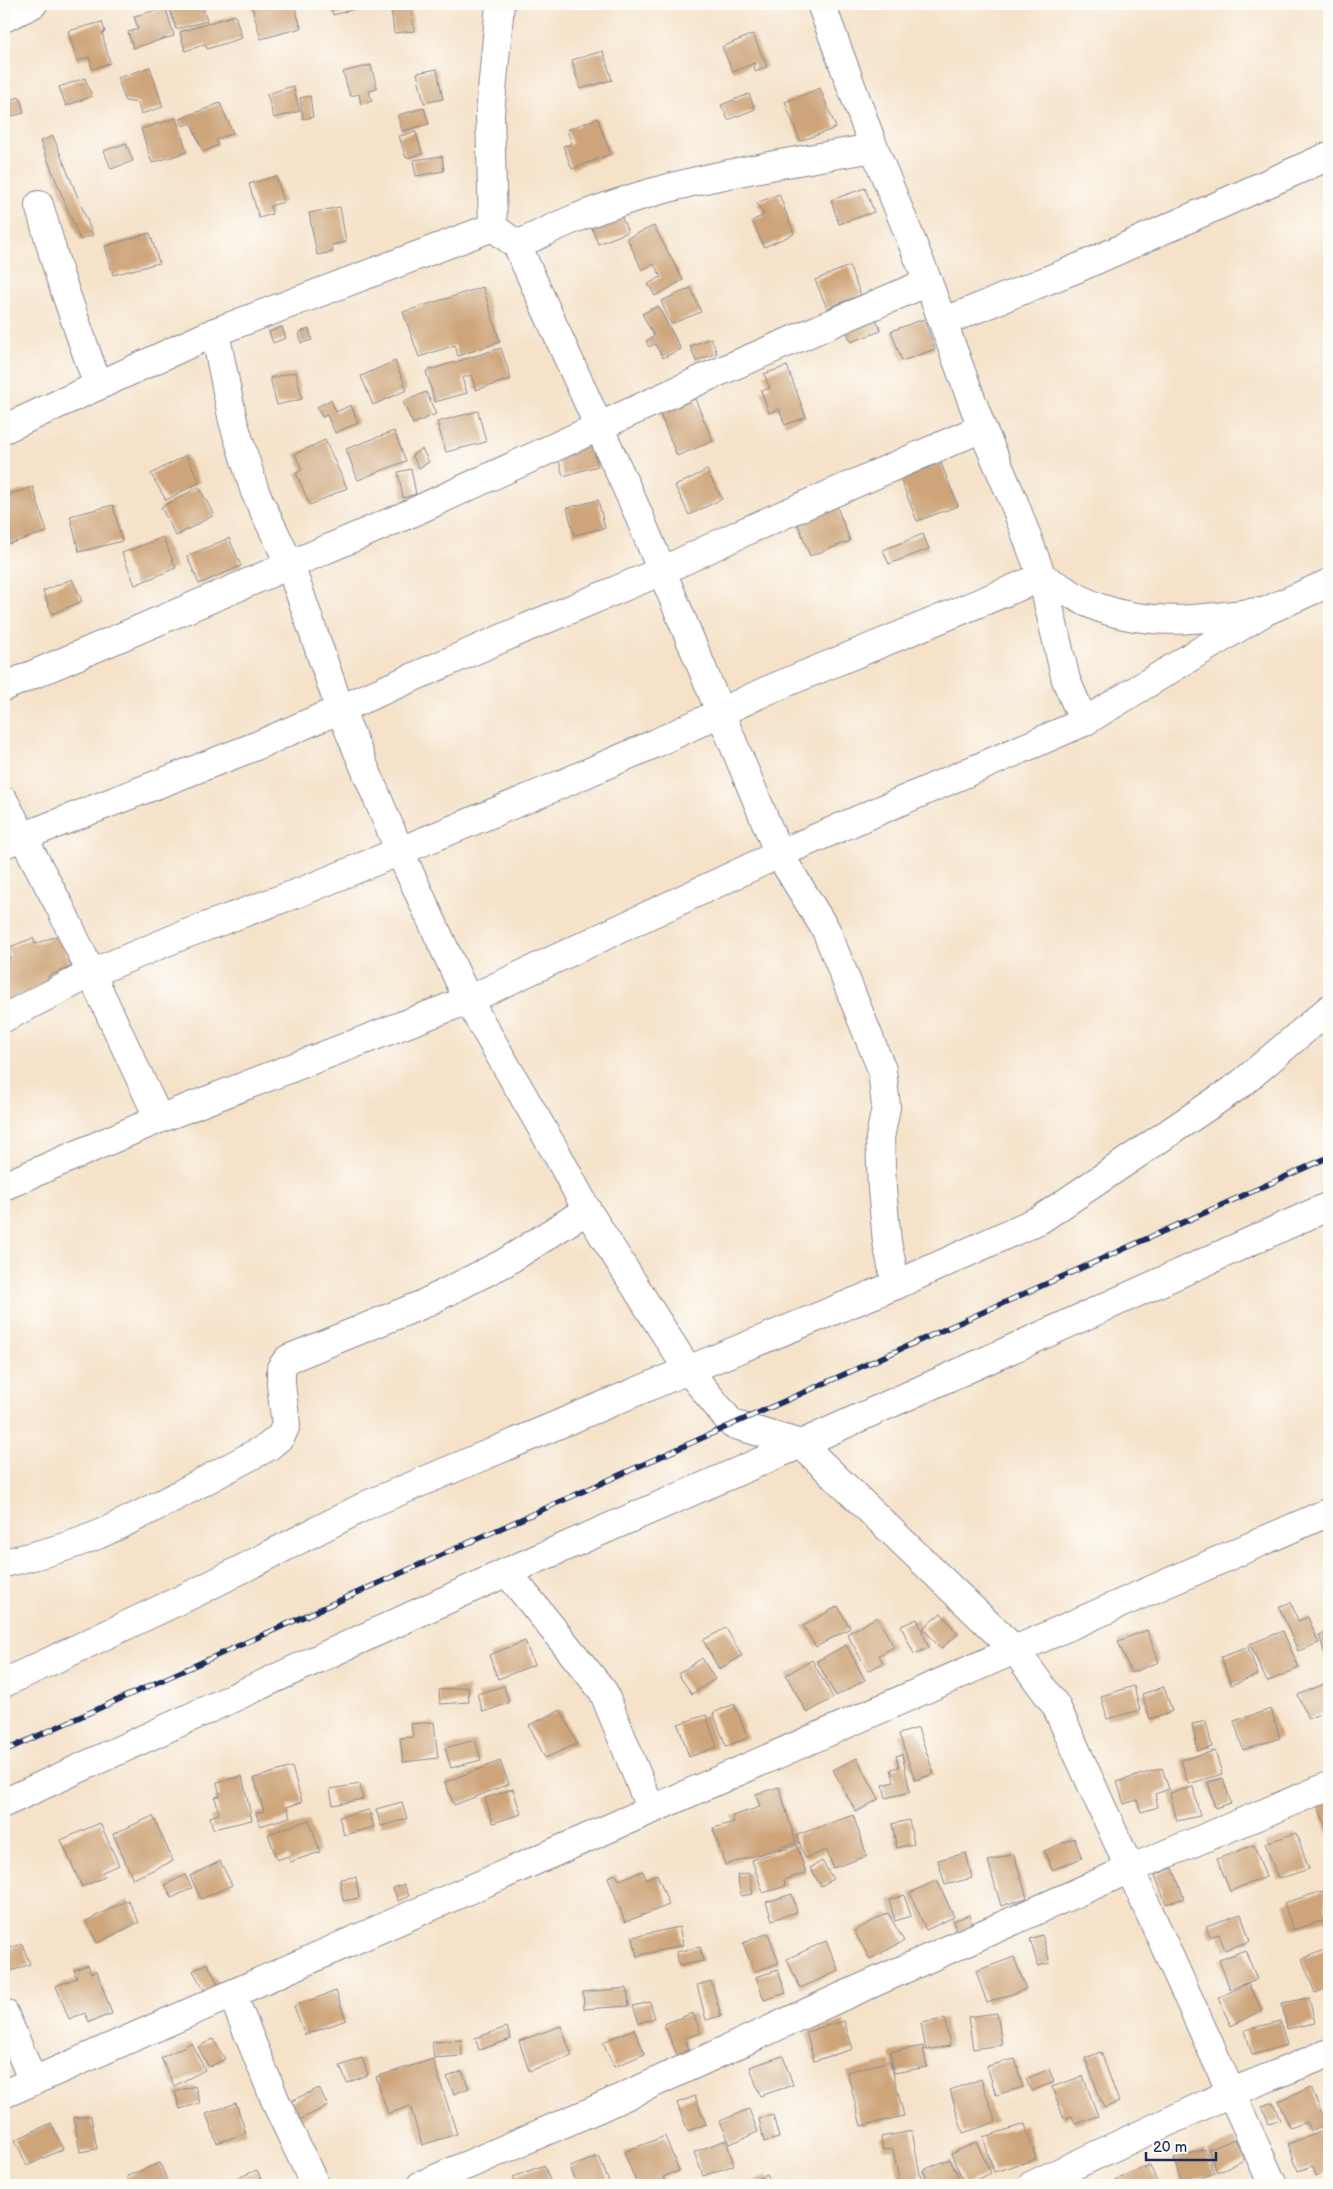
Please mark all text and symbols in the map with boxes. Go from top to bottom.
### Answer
scale bar [1146,2129,1216,2161]
text: 20 m [1153,2138,1187,2157]

